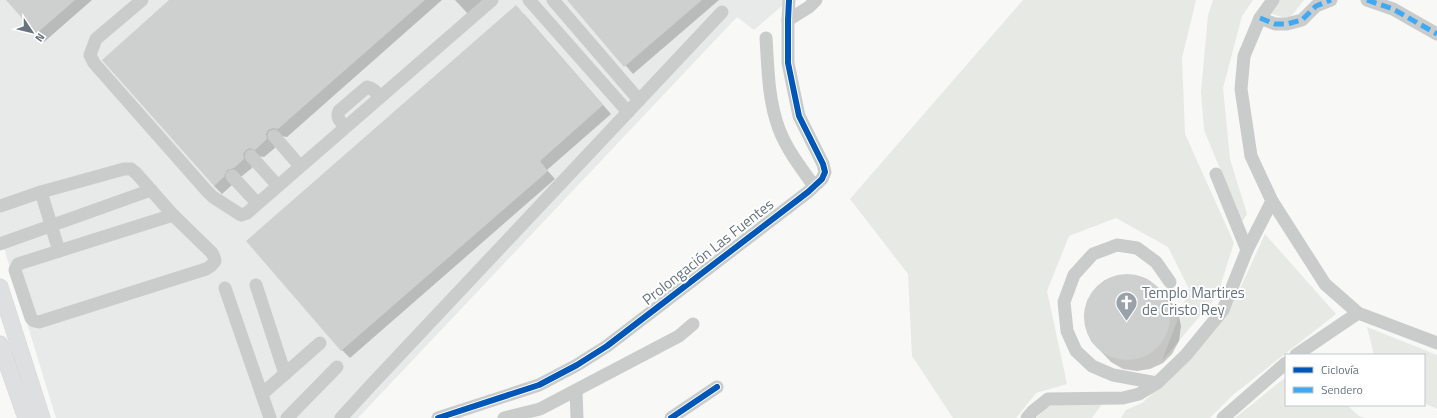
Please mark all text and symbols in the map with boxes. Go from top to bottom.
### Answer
north arrow [12,12,52,52]
text: N [31,30,49,45]
street label: Prolongación Las Fuentes [637,193,778,310]
place label: Templo Martires de Cristo Rey [1142,281,1245,321]
church icon: Templo Martires de Cristo Rey [1114,289,1140,322]
legend [1285,354,1425,406]
text: Ciclovía [1321,360,1359,379]
text: Sendero [1321,380,1363,399]

